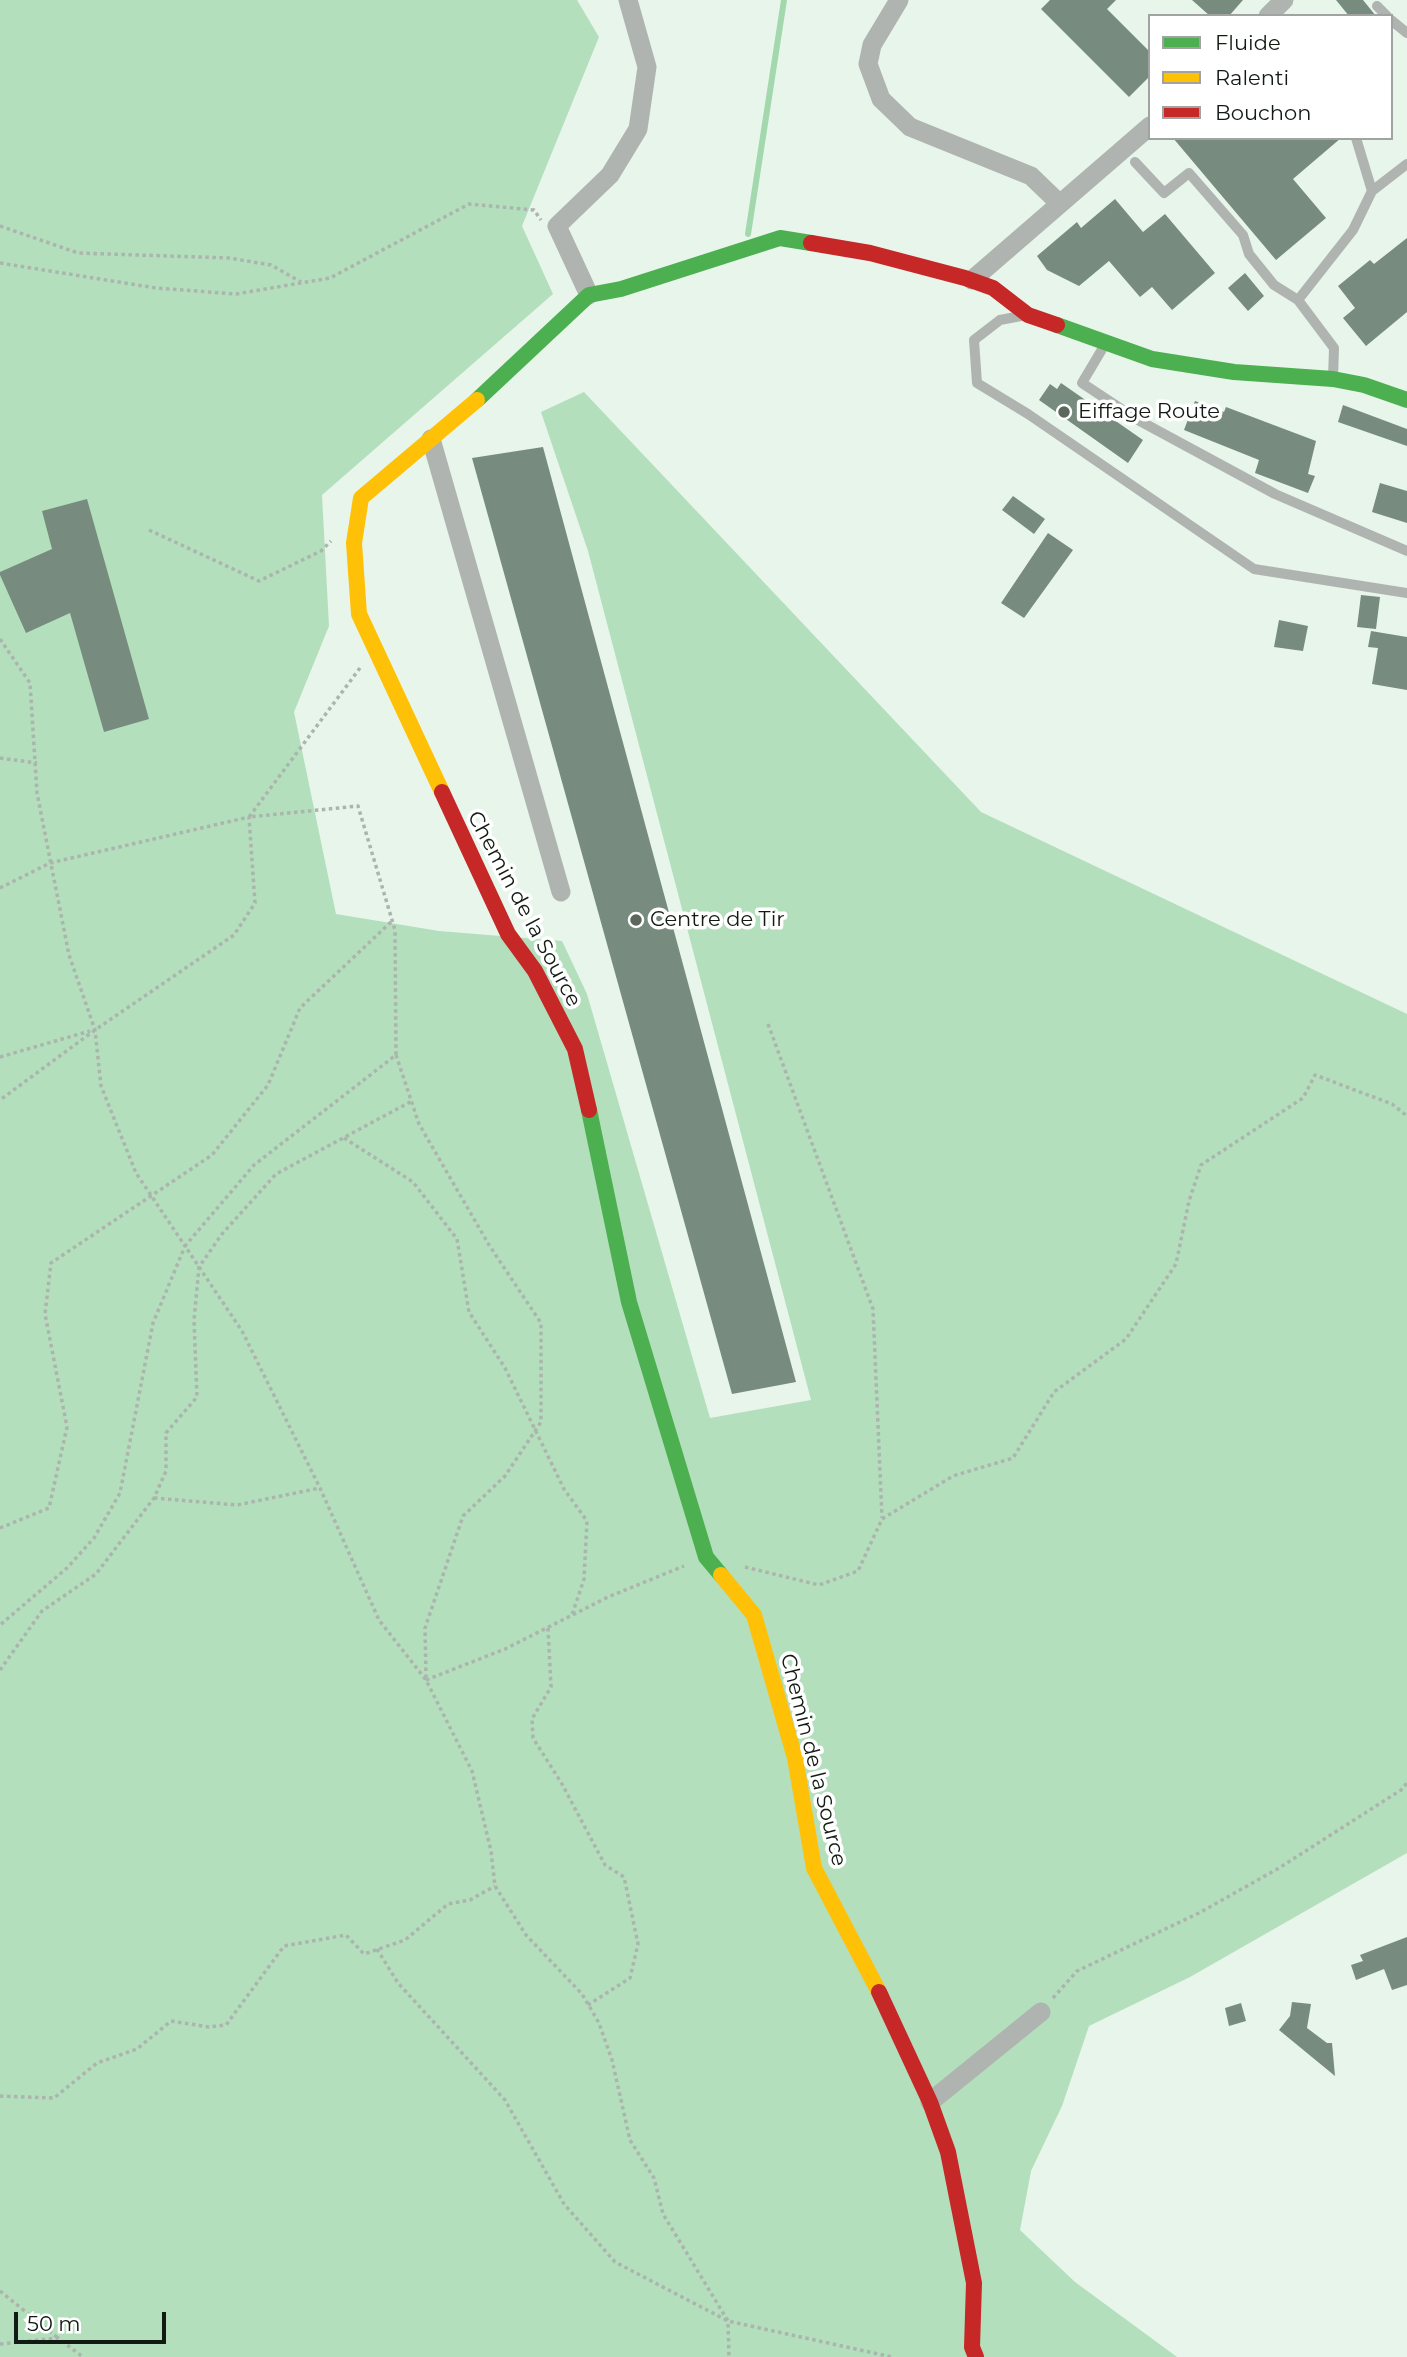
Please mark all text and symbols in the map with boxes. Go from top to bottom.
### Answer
legend [1148,14,1393,140]
text: Fluide [1215,30,1281,55]
text: Ralenti [1215,65,1289,90]
text: Bouchon [1215,100,1311,125]
place label: Eiffage Route [1078,399,1220,425]
marker: Eiffage Route [1056,404,1072,420]
street label: Chemin de la Source [462,807,586,1011]
place label: Centre de Tir [650,907,785,933]
marker: Centre de Tir [628,912,644,928]
street label: Chemin de la Source [774,1651,852,1869]
scale bar [18,2298,170,2342]
text: 50 m [27,2311,81,2336]

